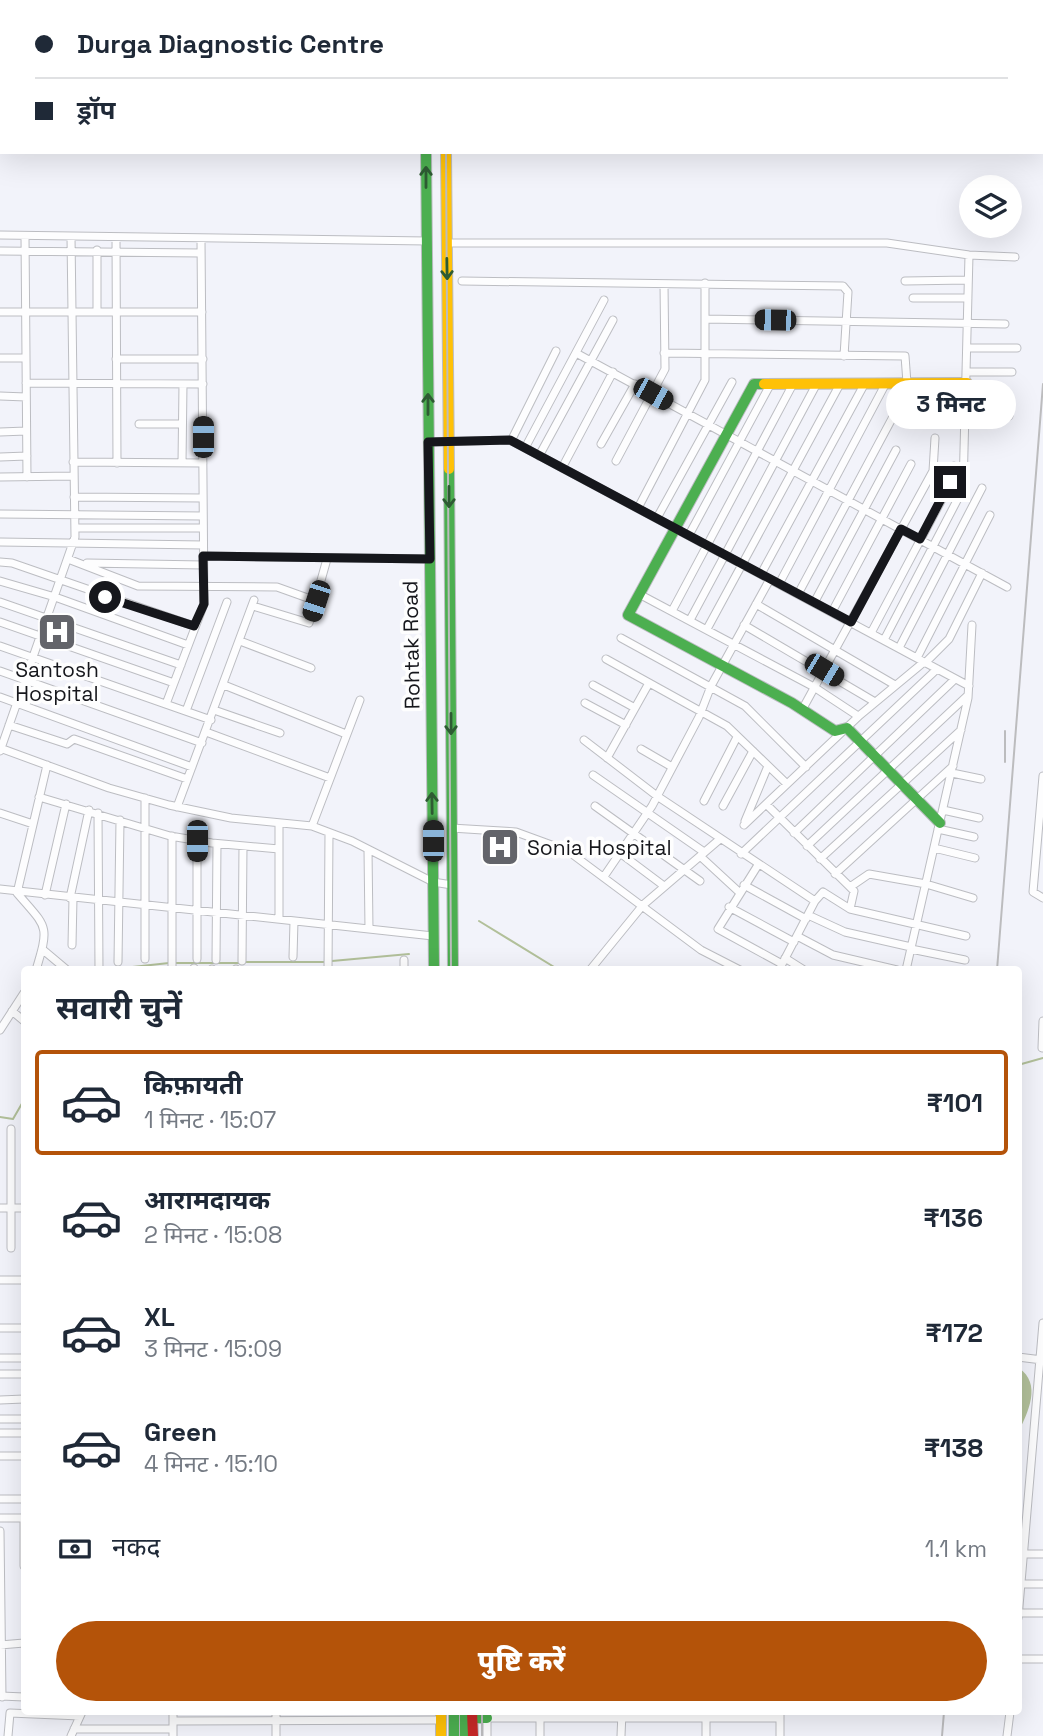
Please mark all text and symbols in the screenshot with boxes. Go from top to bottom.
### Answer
text: Durga Diagnostic Centre [77,27,384,61]
text: ड्रॉप [77,93,115,127]
one-way arrow [419,166,433,189]
map controls [959,175,1022,238]
button: layers [959,175,1022,238]
one-way arrow [440,258,454,281]
car [754,309,797,331]
car [630,375,677,413]
callout: 3 मिनट [885,380,1015,430]
text: 3 मिनट [916,389,986,419]
one-way arrow [421,393,435,416]
car [193,416,214,458]
route end [934,466,966,498]
one-way arrow [442,485,456,508]
car [300,578,333,624]
street label: Rohtak Road [396,580,426,710]
route start [89,581,121,613]
hospital icon: Santosh Hospital [36,611,78,653]
car [801,650,848,690]
place label: Santosh Hospital [15,656,99,707]
one-way arrow [444,713,458,736]
one-way arrow [425,792,439,815]
car [187,820,208,862]
car [423,820,444,862]
hospital icon: Sonia Hospital [479,826,521,868]
place label: Sonia Hospital [527,834,672,861]
text: सवारी चुनें [56,988,182,1028]
text: किफ़ायती [144,1068,243,1102]
icon: car [60,1071,123,1134]
text: ₹101 [926,1086,983,1120]
text: 1 मिनट · 15:07 [144,1105,276,1135]
text: आरामदायक [144,1183,270,1217]
icon: car [60,1186,123,1249]
text: ₹136 [923,1201,983,1235]
text: 2 मिनट · 15:08 [144,1220,282,1250]
text: XL [144,1300,175,1334]
icon: car [60,1301,123,1364]
text: ₹172 [925,1316,983,1350]
text: 3 मिनट · 15:09 [144,1334,282,1364]
text: Green [144,1415,217,1449]
icon: car [60,1416,123,1479]
text: ₹138 [924,1431,983,1465]
text: 4 मिनट · 15:10 [144,1449,278,1479]
icon: cash [56,1530,94,1568]
text: नकद [112,1530,160,1564]
text: 1.1 km [925,1534,987,1564]
button: पुष्टि करें [56,1621,987,1701]

